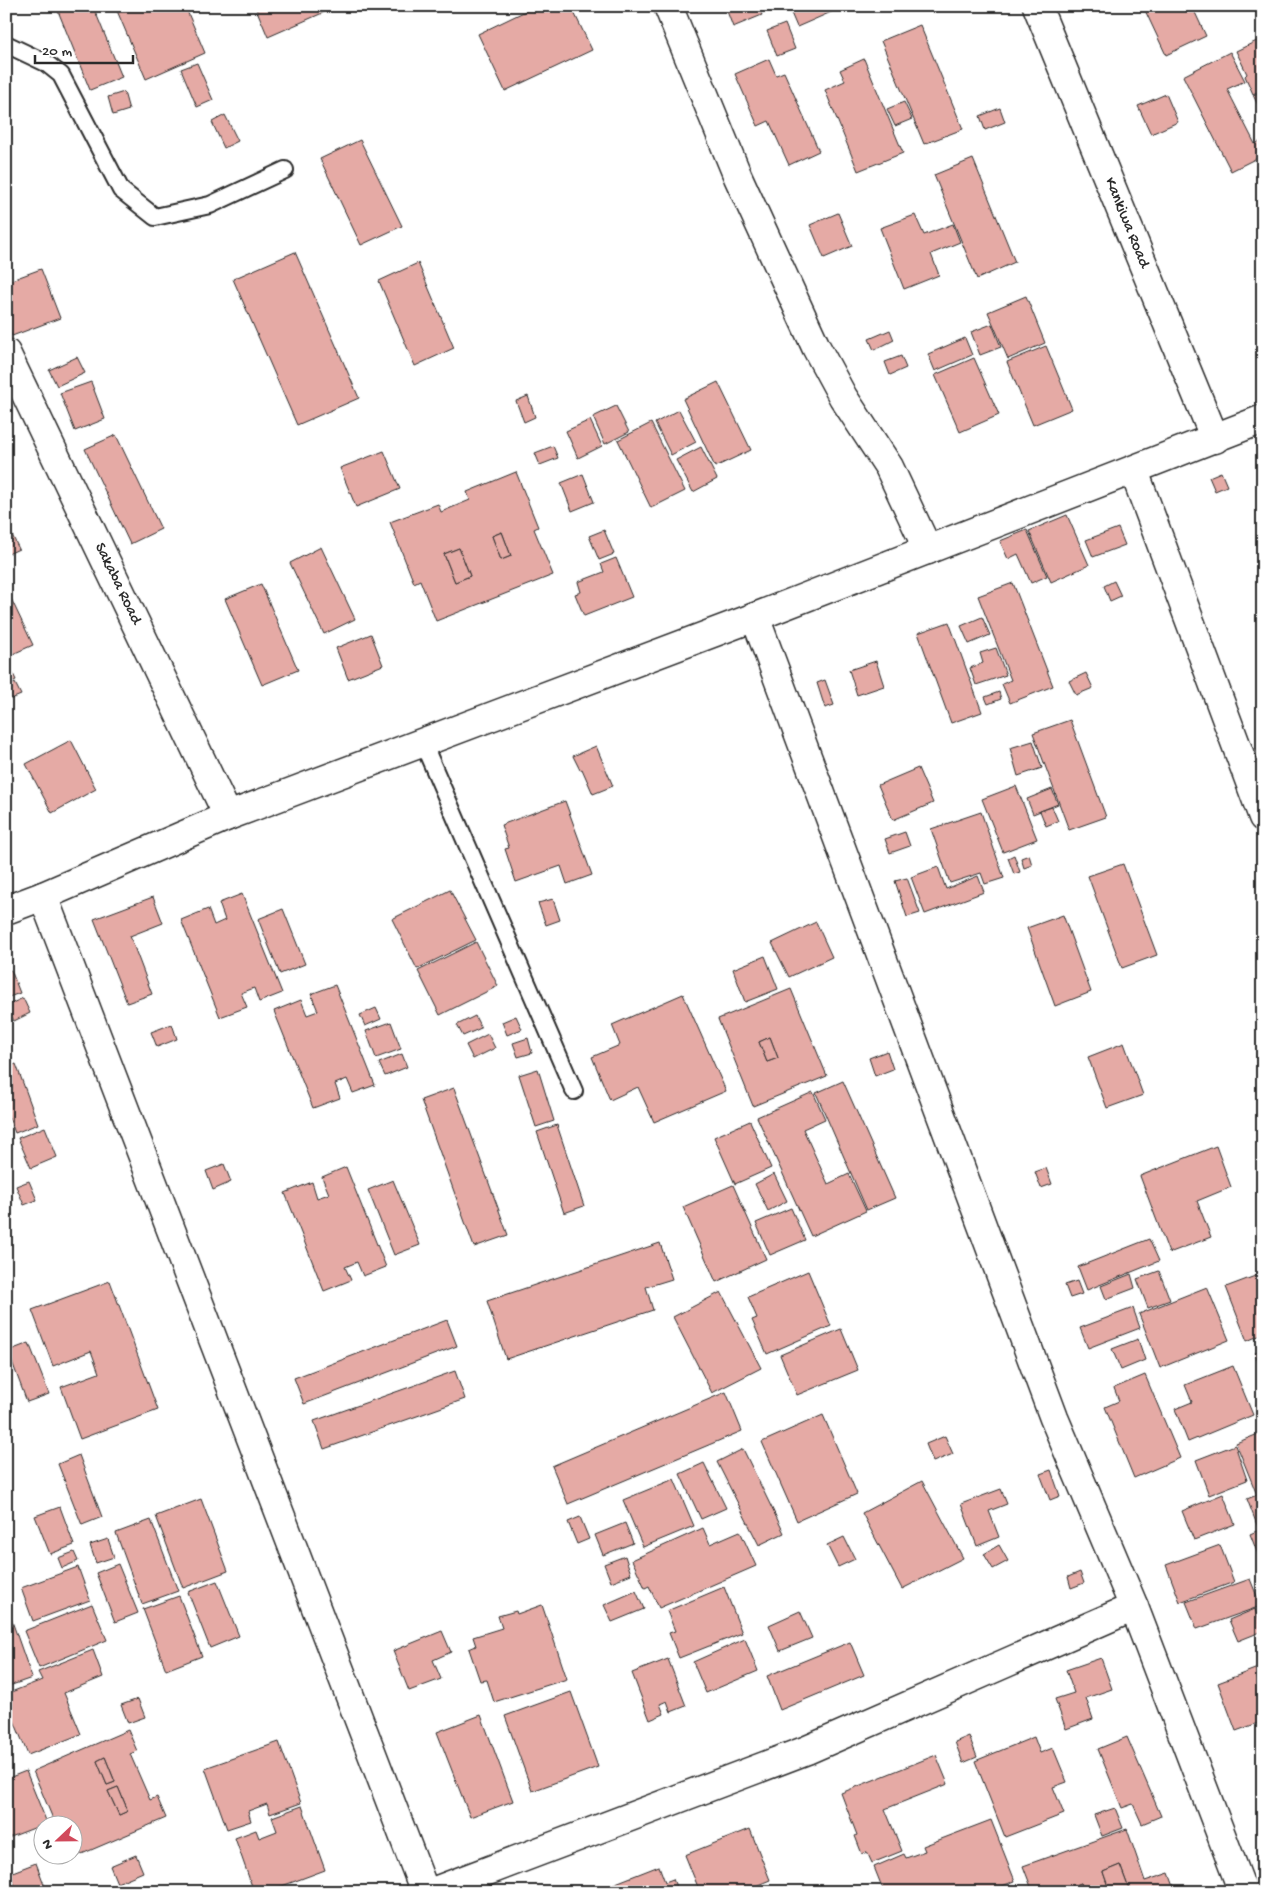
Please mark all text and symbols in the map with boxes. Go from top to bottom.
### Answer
scale bar [35,32,132,64]
text: 20 m [42,43,72,61]
street label: Kankiwa Road [1099,175,1153,273]
street label: Sakaba Road [89,540,146,629]
north arrow [32,1816,82,1866]
text: N [39,1837,58,1851]

